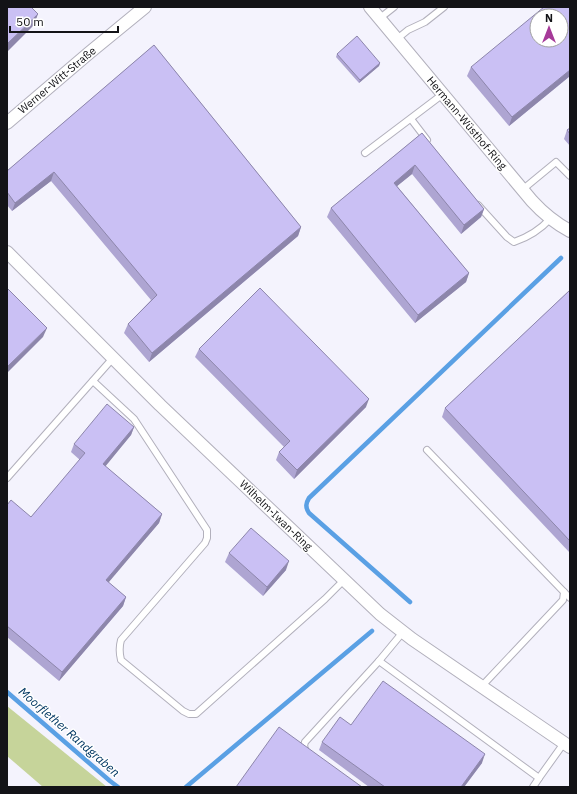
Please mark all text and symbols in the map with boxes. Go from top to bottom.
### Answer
scale bar [10,8,118,34]
north arrow [529,8,569,48]
text: N [545,11,553,25]
text: 50 m [16,14,44,29]
street label: Werner-Witt-Straße [15,43,99,117]
street label: Hermann-Wüsthof-Ring [424,74,510,173]
street label: Wilhelm-Iwan-Ring [237,477,315,553]
water label: Moorflether Randgraben [16,684,123,780]

